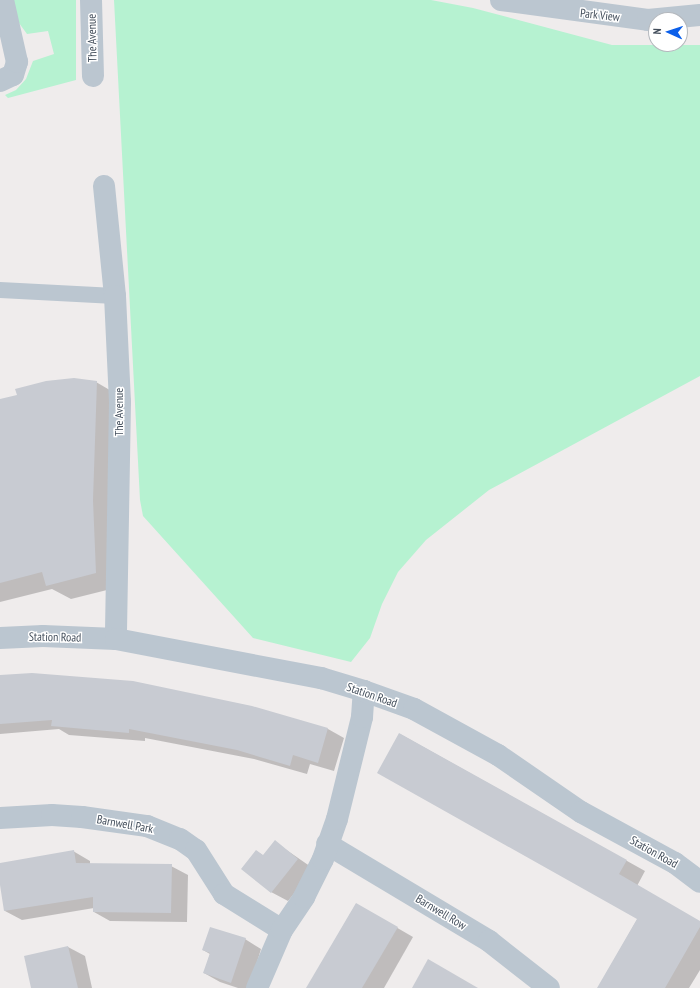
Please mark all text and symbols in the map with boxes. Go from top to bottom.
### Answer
street label: Park View [579,6,621,24]
north arrow [648,12,688,52]
street label: The Avenue [84,14,100,62]
text: N [650,28,664,35]
street label: The Avenue [112,388,126,436]
street label: Station Road [29,629,81,645]
street label: Station Road [345,680,399,710]
street label: Barnwell Park [96,812,154,836]
street label: Station Road [628,833,680,871]
street label: Barnwell Row [413,891,469,933]

